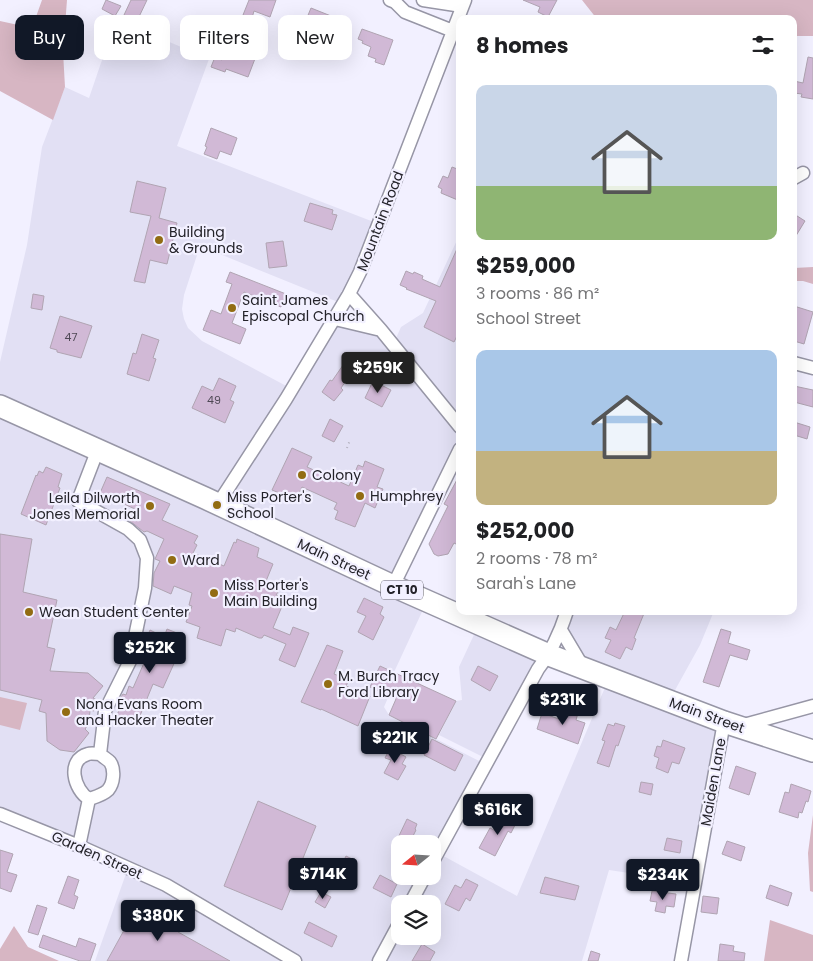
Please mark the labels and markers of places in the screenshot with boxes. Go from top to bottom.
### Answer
place label: Building & Grounds [169,222,243,258]
marker: Building & Grounds [153,234,165,246]
place label: Saint James Episcopal Church [242,290,364,326]
marker: Saint James Episcopal Church [226,302,238,314]
pin: $259K [343,352,413,394]
place label: Colony [312,465,361,485]
marker: Colony [296,469,308,481]
place label: Humphrey [370,486,443,506]
place label: Miss Porter's School [227,487,312,523]
place label: Leila Dilworth Jones Memorial [29,488,140,524]
marker: Humphrey [354,490,366,502]
marker: Miss Porter's School [211,499,223,511]
marker: Leila Dilworth Jones Memorial [144,500,156,512]
place label: Ward [182,550,220,570]
marker: Ward [166,554,178,566]
place label: Miss Porter's Main Building [224,575,317,611]
marker: Miss Porter's Main Building [208,587,220,599]
place label: Wean Student Center [39,602,189,622]
marker: Wean Student Center [23,606,35,618]
pin: $252K [115,632,185,674]
place label: M. Burch Tracy Ford Library [338,666,439,702]
marker: M. Burch Tracy Ford Library [322,678,334,690]
pin: $231K [528,684,598,726]
place label: Nona Evans Room and Hacker Theater [76,694,214,730]
marker: Nona Evans Room and Hacker Theater [60,706,72,718]
pin: $221K [360,722,430,764]
pin: $616K [463,794,533,836]
pin: $714K [288,858,358,900]
pin: $234K [628,858,698,901]
pin: $380K [123,900,193,942]

